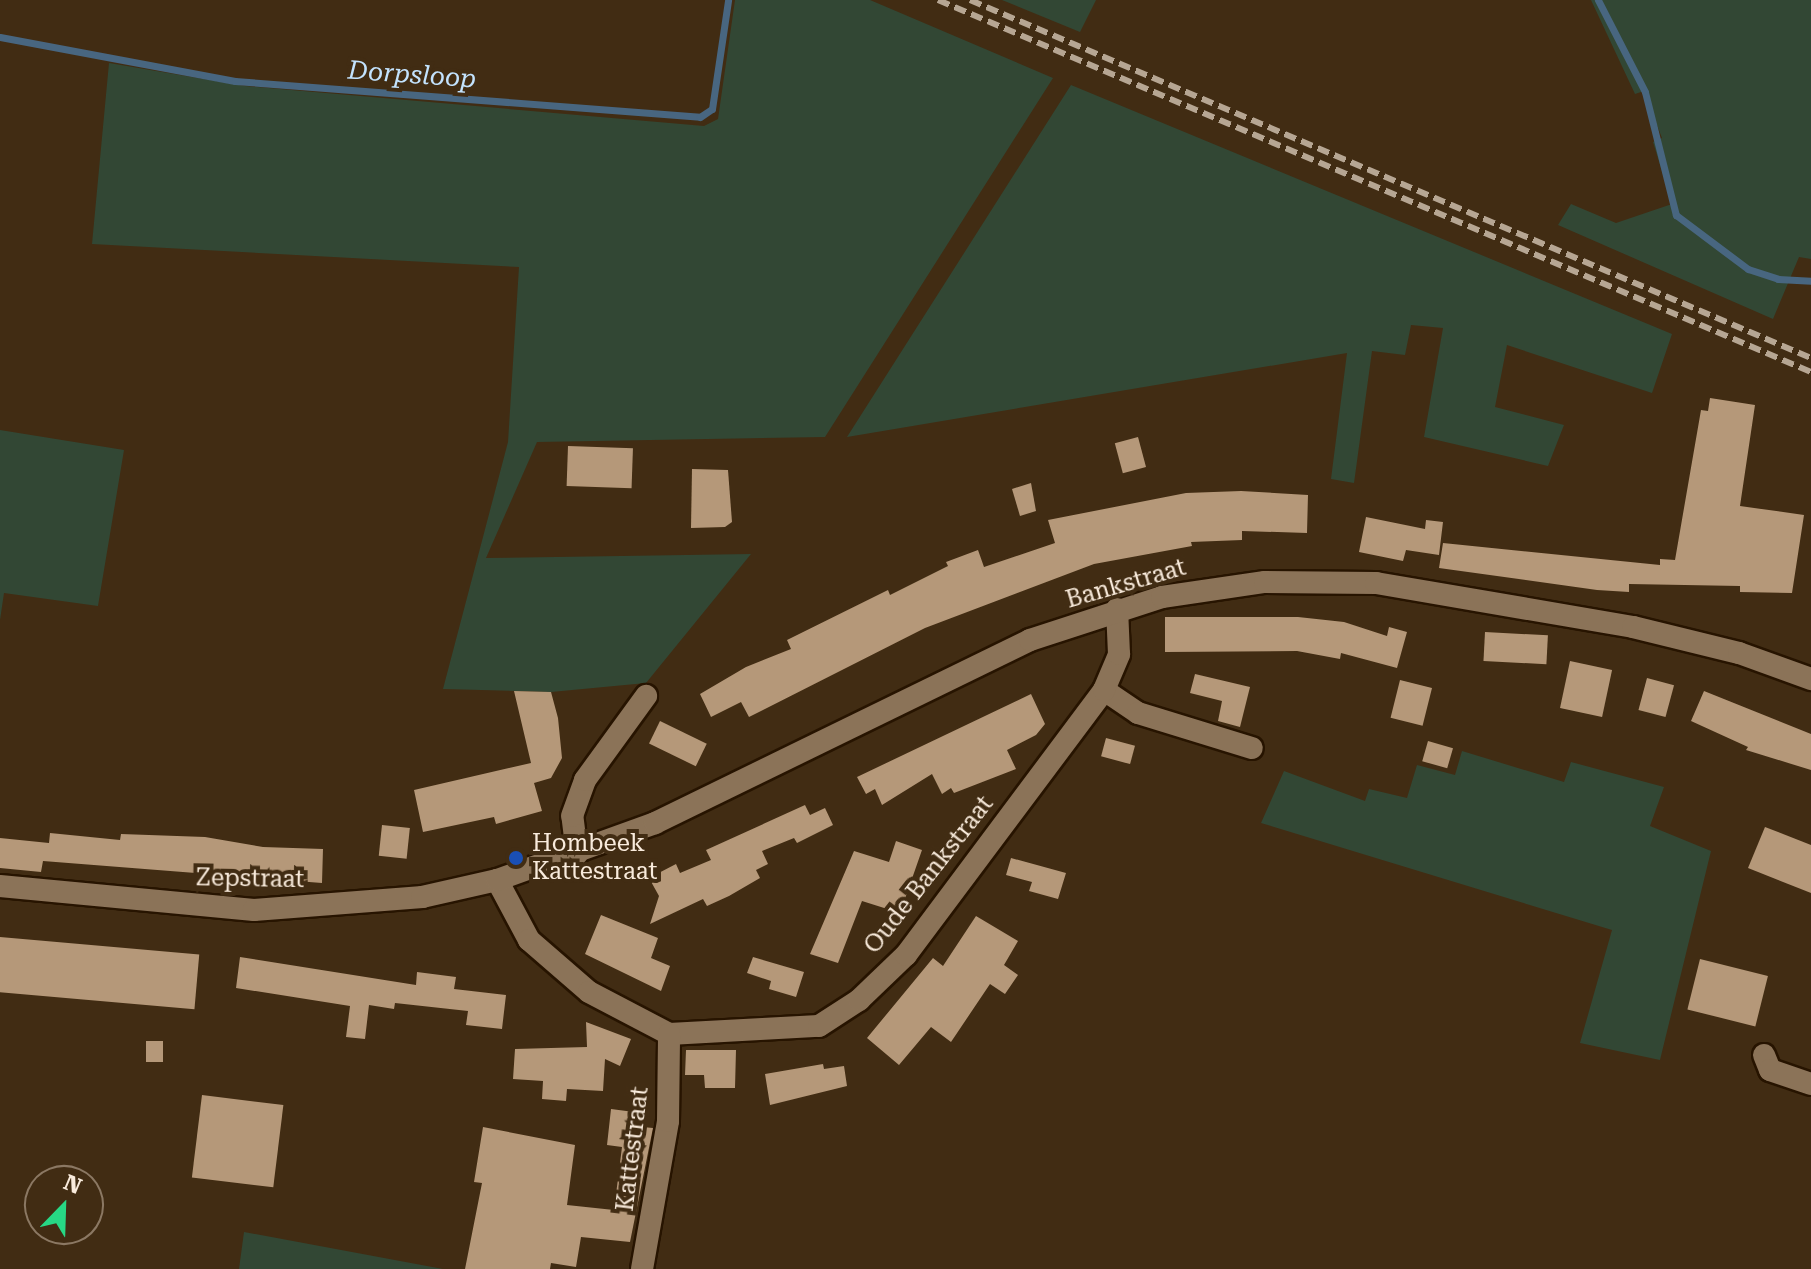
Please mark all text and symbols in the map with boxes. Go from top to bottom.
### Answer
water label: Dorpsloop [347,55,477,95]
street label: Bankstraat [1063,553,1189,615]
street label: Oude Bankstraat [858,790,1000,960]
place label: Hombeek Kattestraat [532,830,657,886]
marker: Hombeek Kattestraat [507,849,525,867]
street label: Zepstraat [196,864,304,894]
street label: Kattestraat [611,1085,655,1213]
north arrow [24,1165,104,1245]
text: N [60,1169,85,1199]

